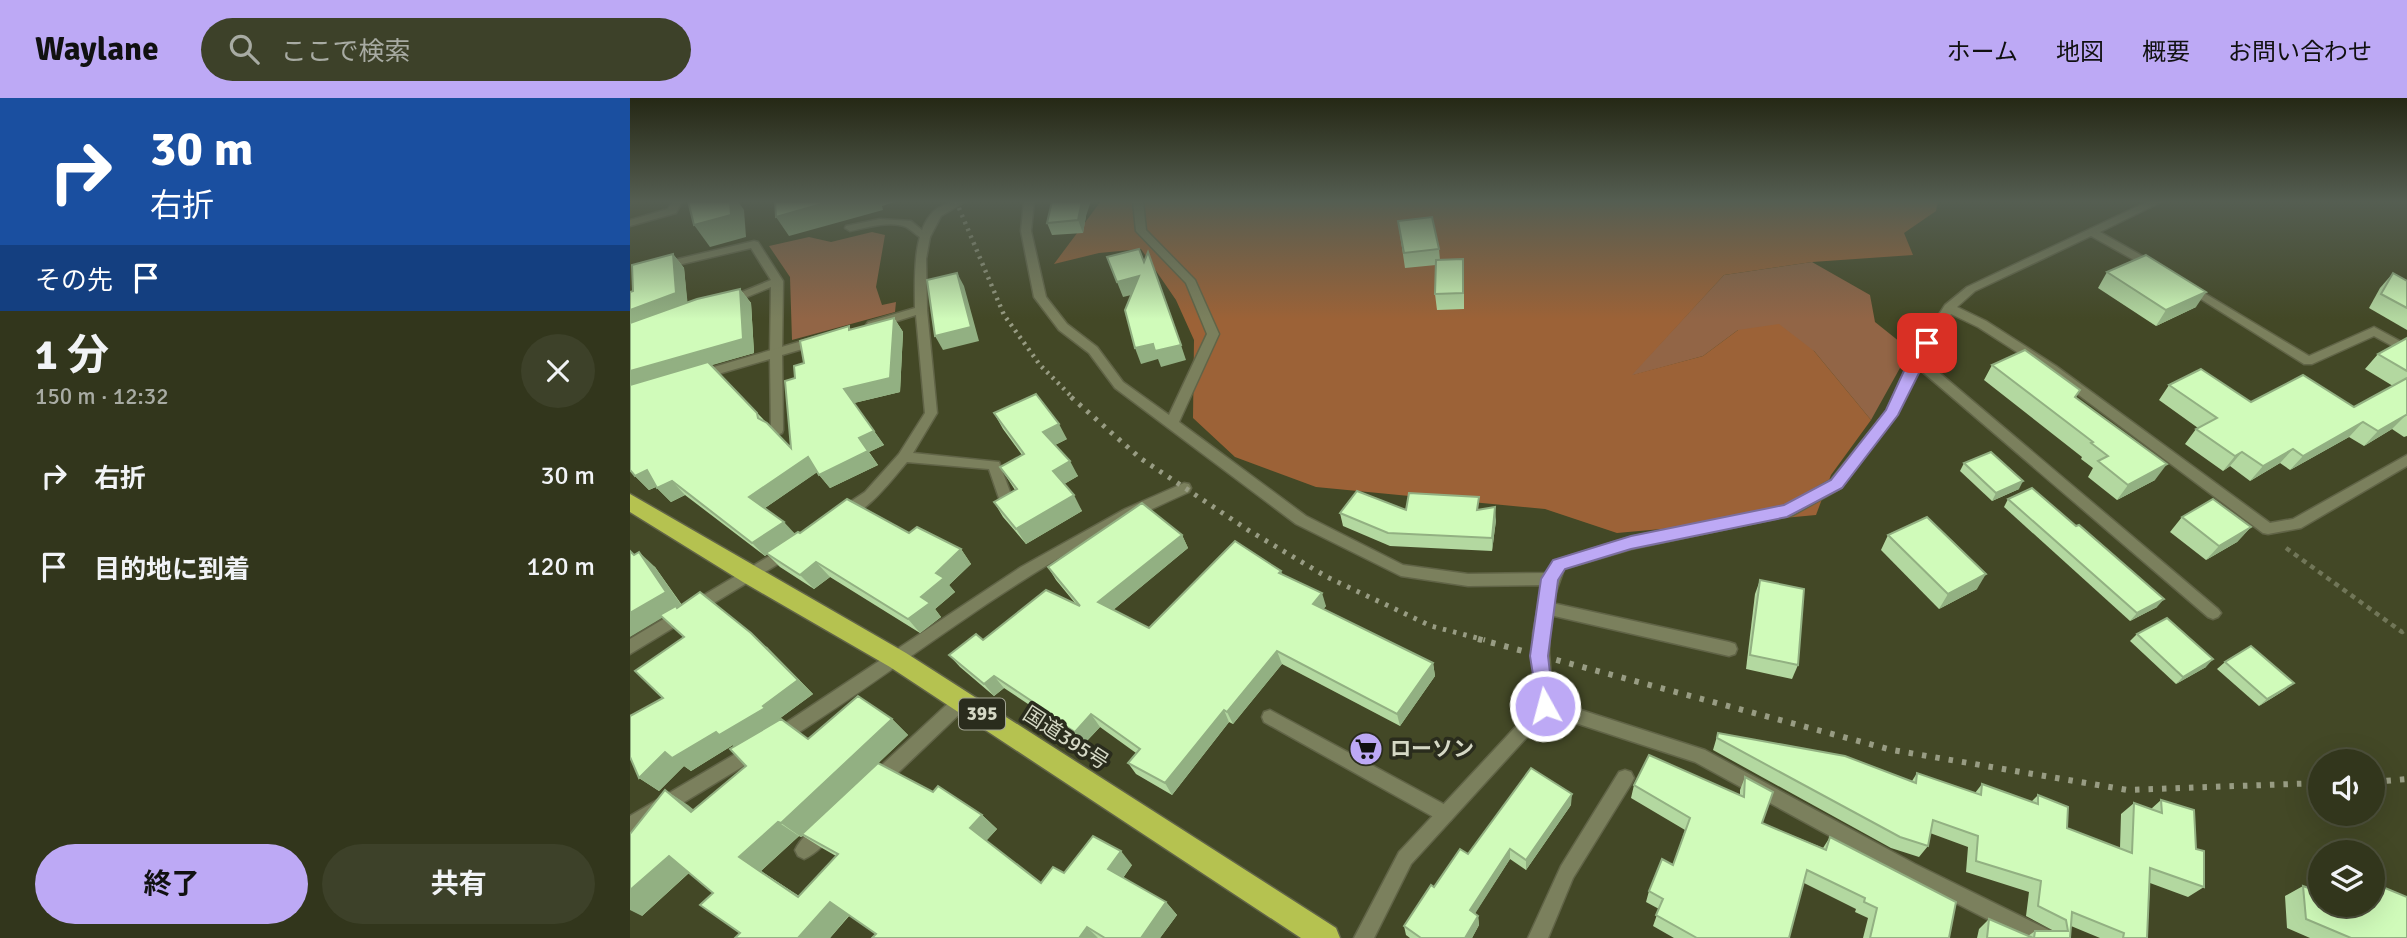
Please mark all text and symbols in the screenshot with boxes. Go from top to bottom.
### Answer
search box [201,18,691,81]
text: Waylane [35,29,159,70]
icon: search [225,30,263,68]
text: ここで検索 [281,36,411,68]
text: ホーム [1947,37,2018,67]
text: 地図 [2056,37,2104,67]
text: 概要 [2142,37,2190,67]
text: お問い合わせ [2228,37,2372,67]
text: 30 m [150,119,253,179]
icon: right [35,126,126,217]
text: 右折 [150,186,214,225]
icon: arrive [127,259,165,297]
text: その先 [35,265,113,297]
pin [1897,313,1957,373]
icon: arrive [1908,324,1946,362]
text: 1 分 [35,330,109,381]
button: close [521,334,595,408]
text: 150 m · 12:32 [35,382,169,411]
icon: right [35,457,73,495]
text: 30 m [540,460,595,492]
text: 右折 [94,463,146,495]
icon: arrive [35,548,73,586]
text: 120 m [526,551,595,583]
text: 目的地に到着 [94,554,250,586]
position arrow [1508,669,1582,743]
road number: 395 [959,698,1005,730]
street label: 国道395号 [1018,701,1114,775]
supermarket icon: ローソン [1347,730,1385,768]
place label: ローソン [1390,736,1474,762]
map controls [2308,749,2385,917]
button: sound [2308,749,2385,826]
button: layers [2308,840,2385,917]
button: 終了 [35,844,308,924]
button: 共有 [322,844,595,924]

